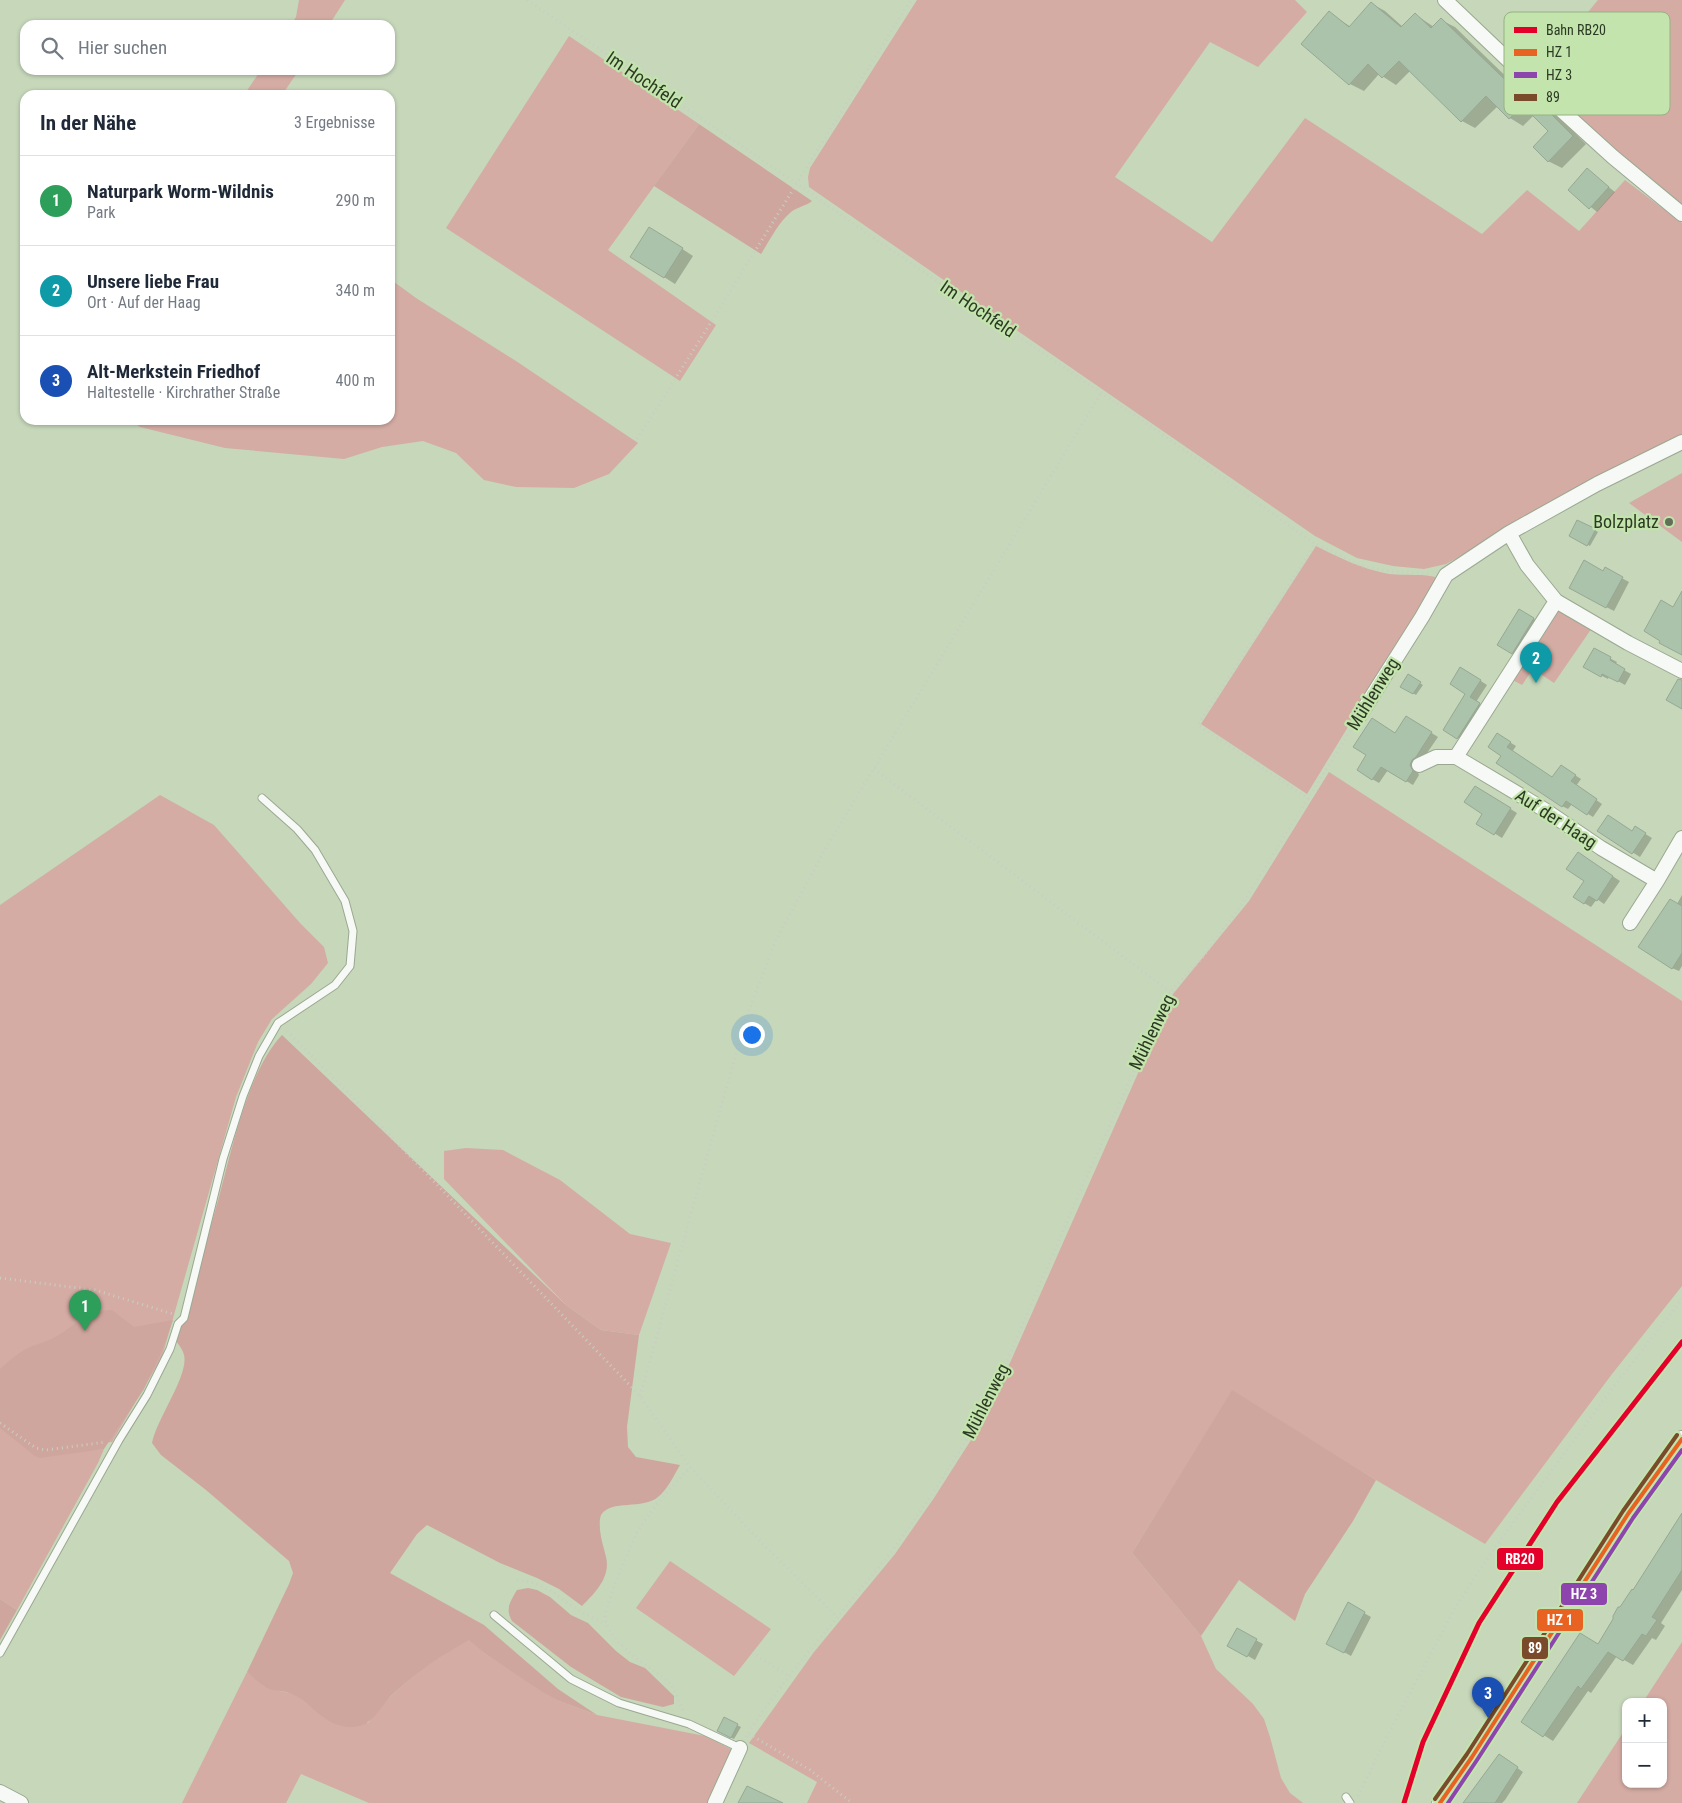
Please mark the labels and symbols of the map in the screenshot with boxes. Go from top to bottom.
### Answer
legend [1504,12,1670,115]
text: Bahn RB20 [1546,22,1606,38]
text: HZ 1 [1546,44,1572,60]
street label: Im Hochfeld [603,47,686,112]
text: HZ 3 [1546,67,1572,83]
text: 89 [1546,89,1560,105]
street label: Im Hochfeld [937,276,1020,341]
place label: Bolzplatz [1593,511,1659,532]
marker: Bolzplatz [1663,516,1675,528]
pin: 2 [1520,642,1552,683]
street label: Mühlenweg [1342,654,1403,734]
street label: Auf der Haag [1512,784,1601,853]
street label: Mühlenweg [1124,991,1179,1073]
your location [739,1022,765,1048]
pin: 1 [69,1290,101,1331]
street label: Mühlenweg [958,1360,1013,1442]
line badge: RB20 [1496,1547,1544,1571]
text: RB20 [1505,1551,1535,1567]
line badge: HZ 3 [1560,1582,1608,1606]
text: HZ 3 [1571,1586,1597,1602]
line badge: HZ 1 [1536,1608,1584,1632]
text: HZ 1 [1547,1612,1573,1628]
line badge: 89 [1521,1636,1549,1660]
text: 89 [1528,1640,1542,1656]
pin: 3 [1472,1677,1504,1718]

